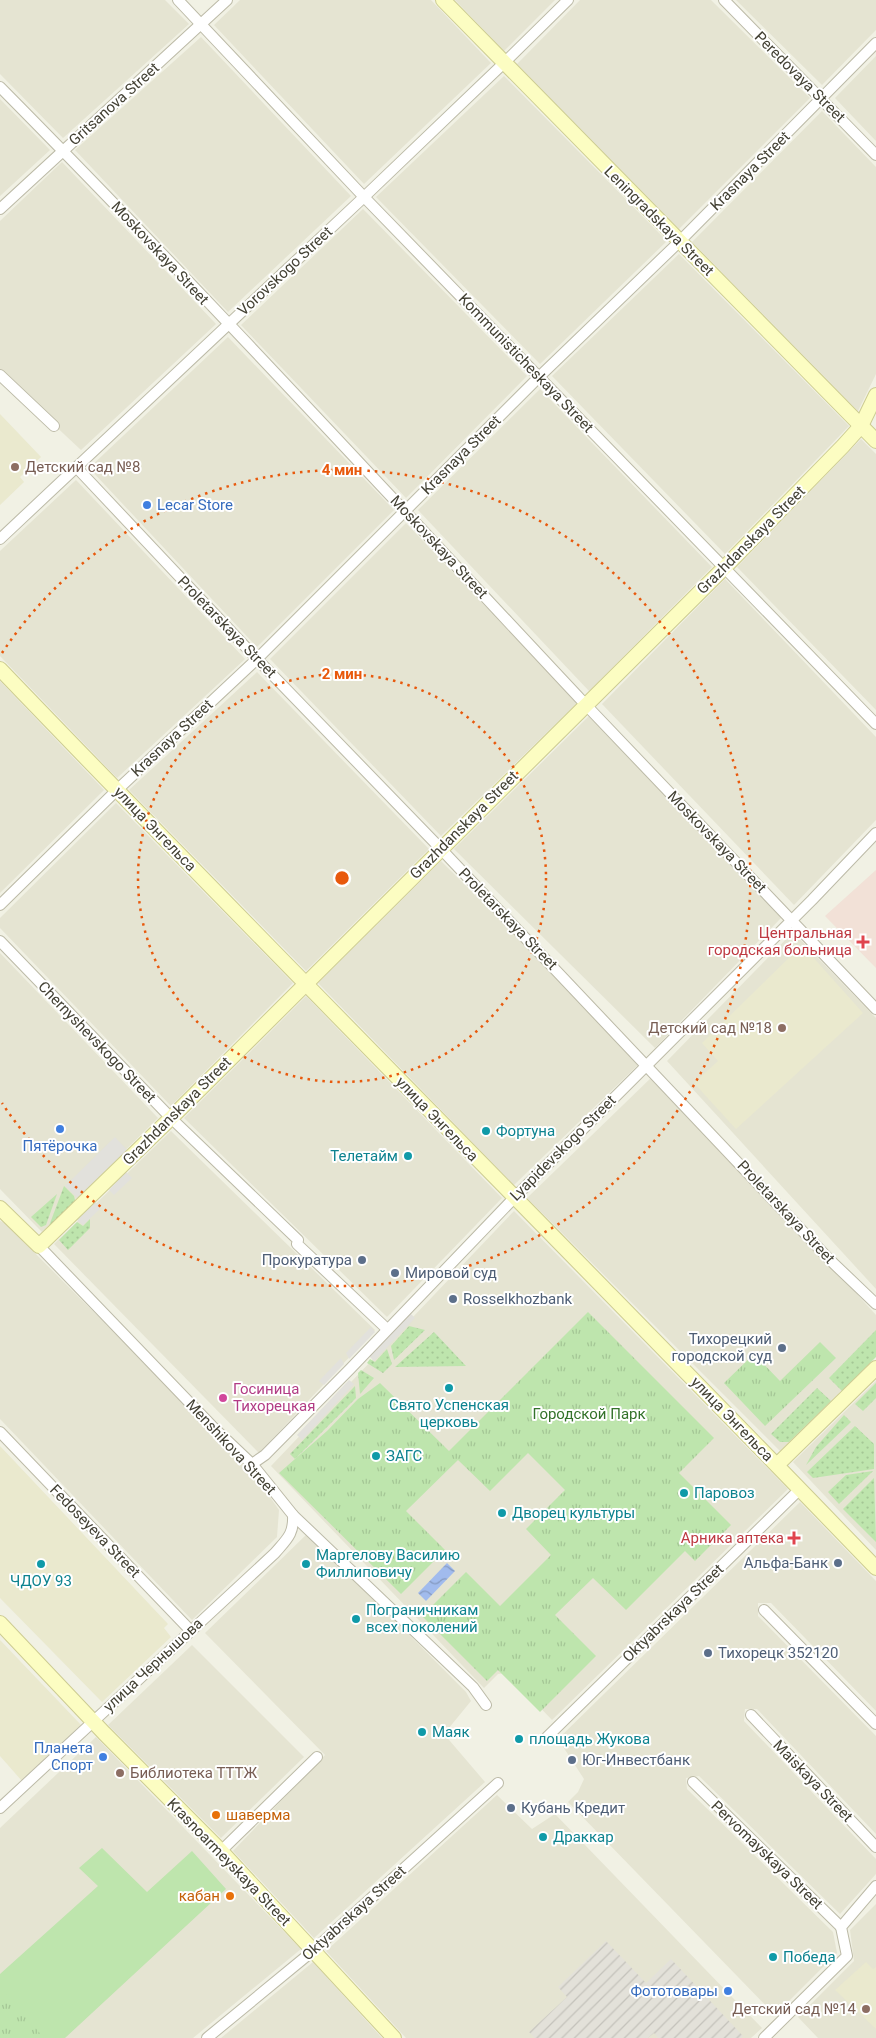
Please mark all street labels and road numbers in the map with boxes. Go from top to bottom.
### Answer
street label: Peredovaya Street [751,28,849,126]
street label: Gritsanova Street [65,59,163,149]
street label: Krasnaya Street [707,127,794,214]
street label: Leningradskaya Street [600,162,718,280]
street label: Moskovskaya Street [108,198,213,308]
street label: Vorovskogo Street [234,223,336,319]
street label: Kommunisticheskaya Street [455,290,597,436]
street label: Krasnaya Street [418,411,505,498]
street label: Grazhdanskaya Street [693,482,809,598]
street label: Moskovskaya Street [387,492,492,602]
street label: Proletarskaya Street [174,572,280,682]
street label: Krasnaya Street [128,696,217,780]
street label: Grazhdanskaya Street [406,767,522,883]
street label: улица Энгельса [110,783,200,875]
street label: Moskovskaya Street [664,787,770,897]
street label: Proletarskaya Street [455,864,561,974]
street label: Chernyshevskogo Street [34,978,160,1106]
street label: Grazhdanskaya Street [119,1053,235,1169]
street label: улица Энгельса [392,1073,482,1165]
street label: Lyapidevskogo Street [506,1091,620,1205]
street label: Proletarskaya Street [734,1157,839,1267]
street label: улица Энгельса [687,1373,777,1465]
street label: Menshikova Street [182,1396,280,1498]
street label: Fedoseyeva Street [46,1481,144,1581]
street label: Oktyabrskaya Street [619,1560,727,1666]
street label: улица Чернышова [100,1614,206,1716]
street label: Maiskaya Street [769,1736,857,1826]
street label: Krasnoarmeyskaya Street [163,1795,295,1930]
street label: Pervomayskaya Street [707,1797,827,1913]
street label: Oktyabrskaya Street [298,1862,410,1964]

